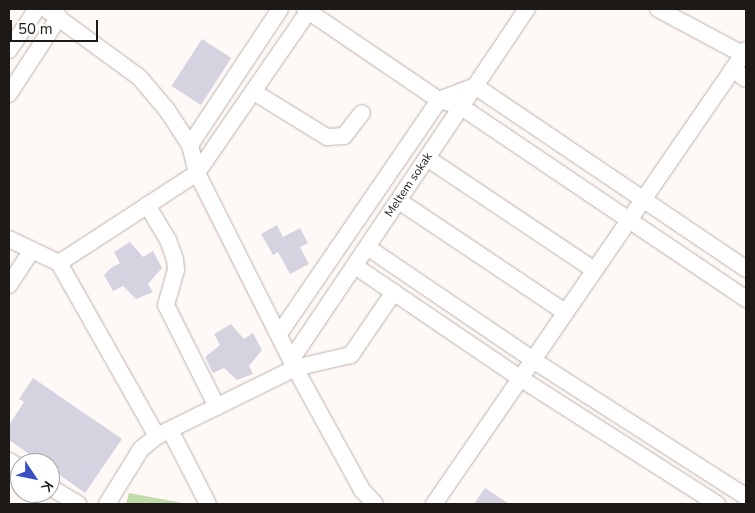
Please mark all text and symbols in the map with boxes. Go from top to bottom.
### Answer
scale bar [12,10,100,42]
text: 50 m [18,19,53,39]
street label: Meltem sokak [382,150,436,220]
north arrow [10,453,60,503]
text: K [37,477,58,495]

